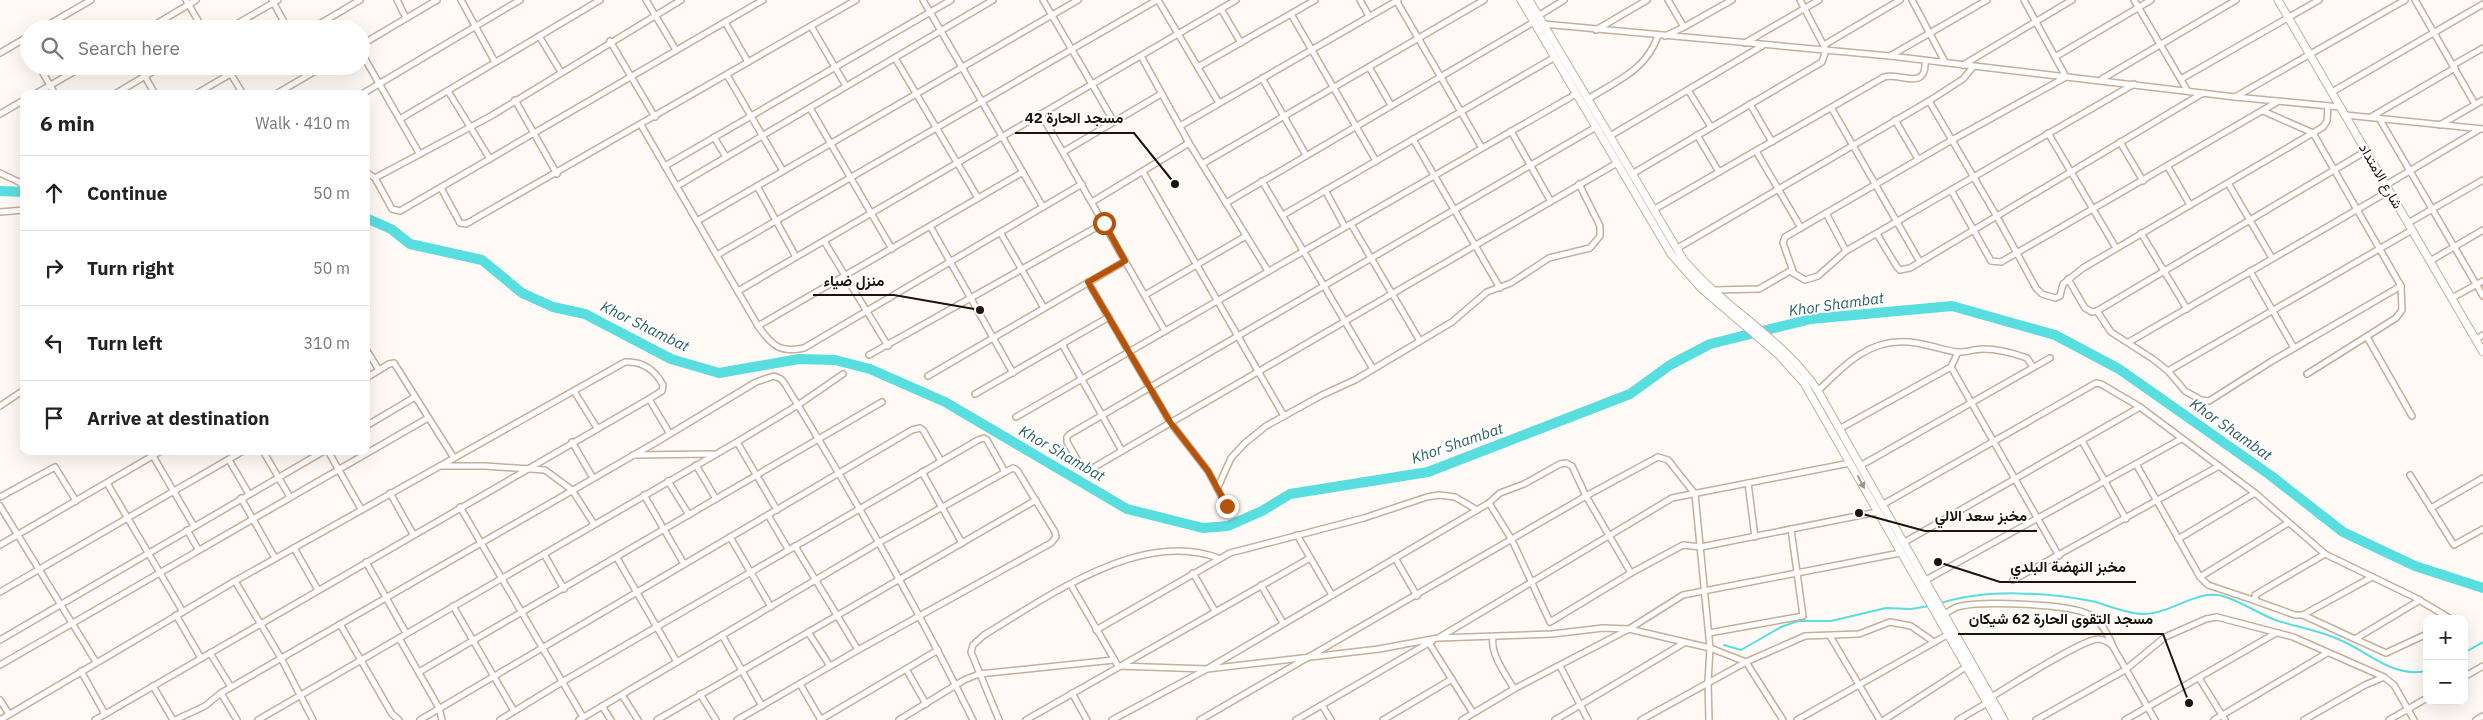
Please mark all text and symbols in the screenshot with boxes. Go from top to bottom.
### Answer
search box [20,20,370,75]
icon: search [38,34,66,62]
text: Search here [78,36,180,60]
callout: مسجد الحارة 42 [1015,103,1134,133]
text: مسجد الحارة 42 [1025,108,1123,127]
text: 6 min [40,109,95,137]
text: Walk · 410 m [255,113,350,133]
street label: شارع الامتداد [2353,140,2407,213]
icon: ahead [40,179,68,207]
text: Continue [87,181,167,205]
text: 50 m [313,183,350,203]
route start [1093,212,1116,235]
icon: right [40,254,68,282]
text: Turn right [87,256,174,280]
text: 50 m [313,258,350,278]
callout: منزل ضياء [813,265,894,295]
text: منزل ضياء [824,271,884,290]
water label: Khor Shambat [1787,288,1886,320]
water label: Khor Shambat [598,296,693,356]
icon: left [40,329,68,357]
text: Turn left [87,331,163,355]
text: 310 m [303,333,350,353]
water label: Khor Shambat [2186,394,2277,465]
icon: arrive [40,404,68,432]
text: Arrive at destination [87,406,270,430]
water label: Khor Shambat [1409,418,1506,468]
water label: Khor Shambat [1016,421,1109,486]
one-way arrow [1857,475,1865,490]
route end [1216,495,1239,518]
callout: مخبز سعد الالي [1925,501,2037,531]
text: مخبز سعد الالي [1935,506,2027,529]
callout: مخبز النهضة البلدي [2000,552,2136,582]
text: مخبز النهضة البلدي [2010,557,2126,580]
callout: مسجد التقوى الحارة 62 شيكان [1958,604,2163,634]
text: مسجد التقوى الحارة 62 شيكان [1969,609,2153,628]
map controls [2423,615,2468,705]
button: + [2423,615,2468,660]
button: − [2423,660,2468,705]

